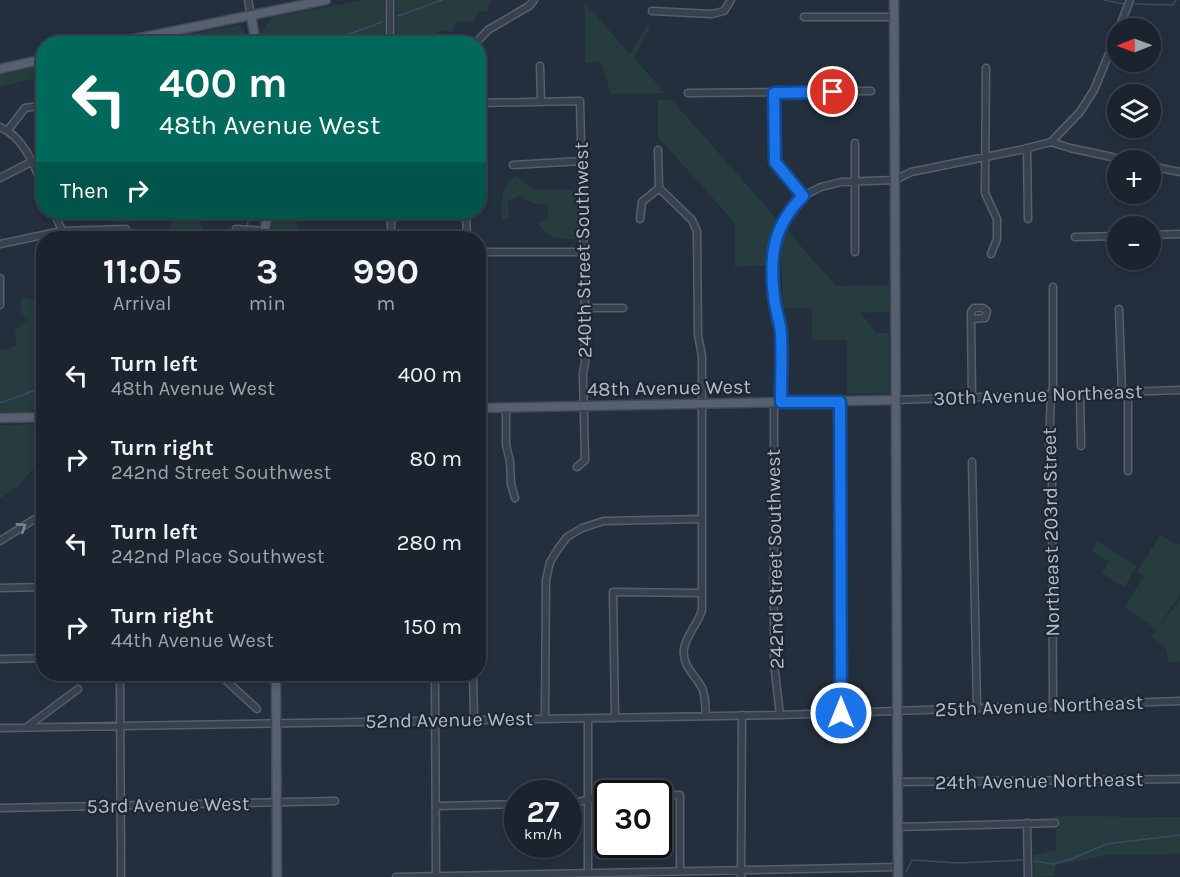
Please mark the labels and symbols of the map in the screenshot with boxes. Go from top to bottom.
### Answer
north arrow [1107,18,1161,72]
pin [807,66,858,117]
street label: 240th Street Southwest [570,141,596,358]
street label: 48th Avenue West [587,375,752,401]
street label: 30th Avenue Northeast [933,380,1143,410]
street label: Northeast 203rd Street [1038,427,1064,637]
street label: 242nd Street Southwest [762,448,788,669]
one-way arrow [15,523,26,534]
position arrow [809,681,873,745]
street label: 25th Avenue Northeast [934,691,1144,721]
street label: 52nd Avenue West [365,707,533,733]
street label: 24th Avenue Northeast [935,768,1144,794]
speed limit sign: 30 [594,780,672,858]
street label: 53rd Avenue West [86,792,250,818]

